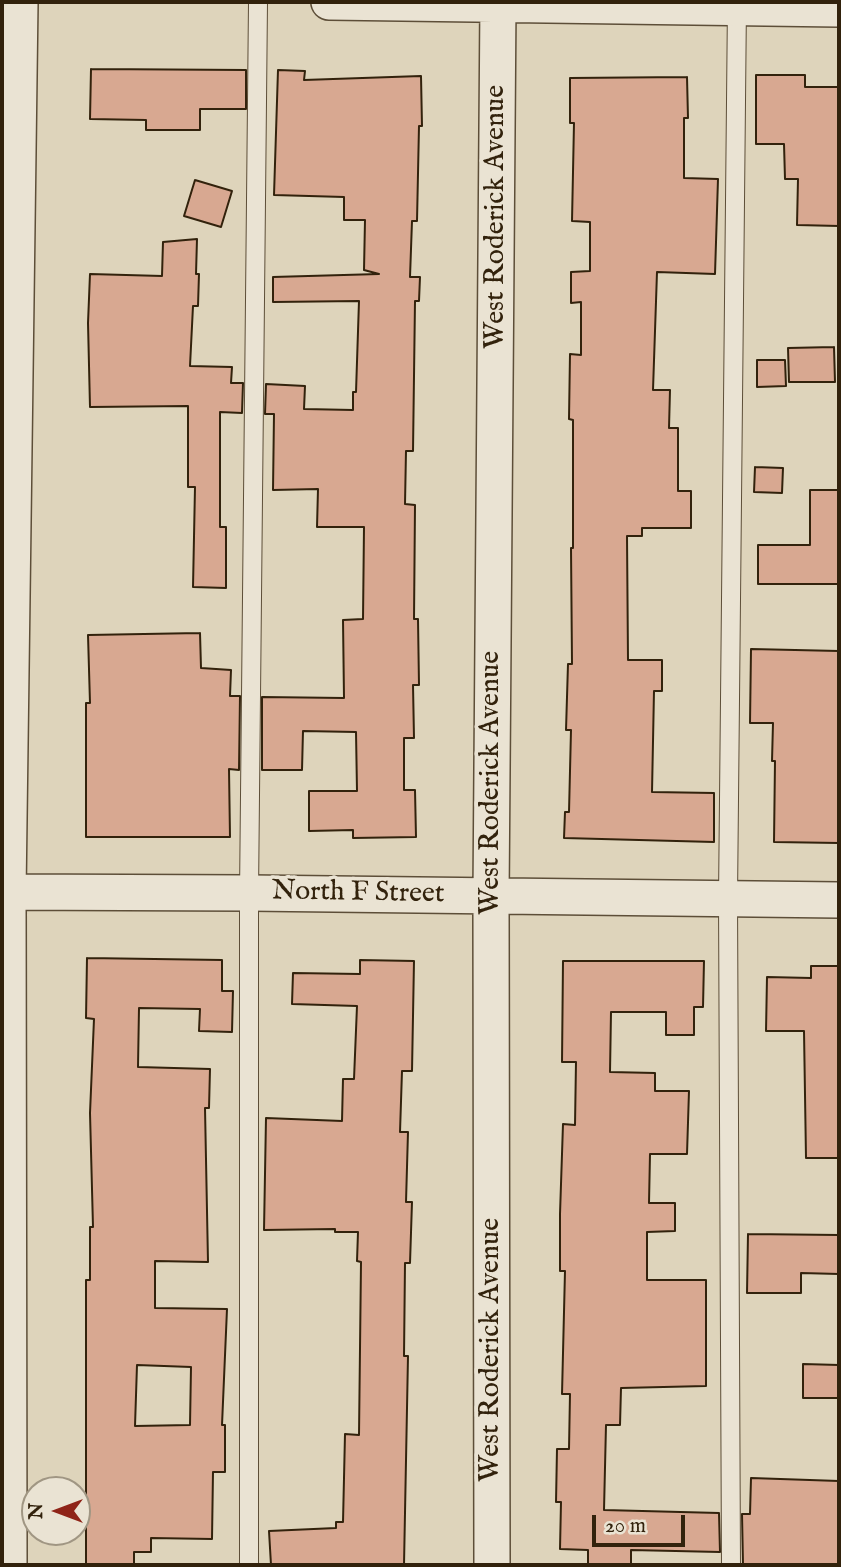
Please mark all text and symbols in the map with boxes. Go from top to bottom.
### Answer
street label: West Roderick Avenue [480,85,514,349]
street label: West Roderick Avenue [475,651,509,915]
street label: North F Street [271,876,445,912]
street label: West Roderick Avenue [475,1218,509,1482]
north arrow [21,1476,91,1546]
scale bar [596,1500,689,1544]
text: N [25,1503,49,1519]
text: 20 m [605,1513,646,1540]

